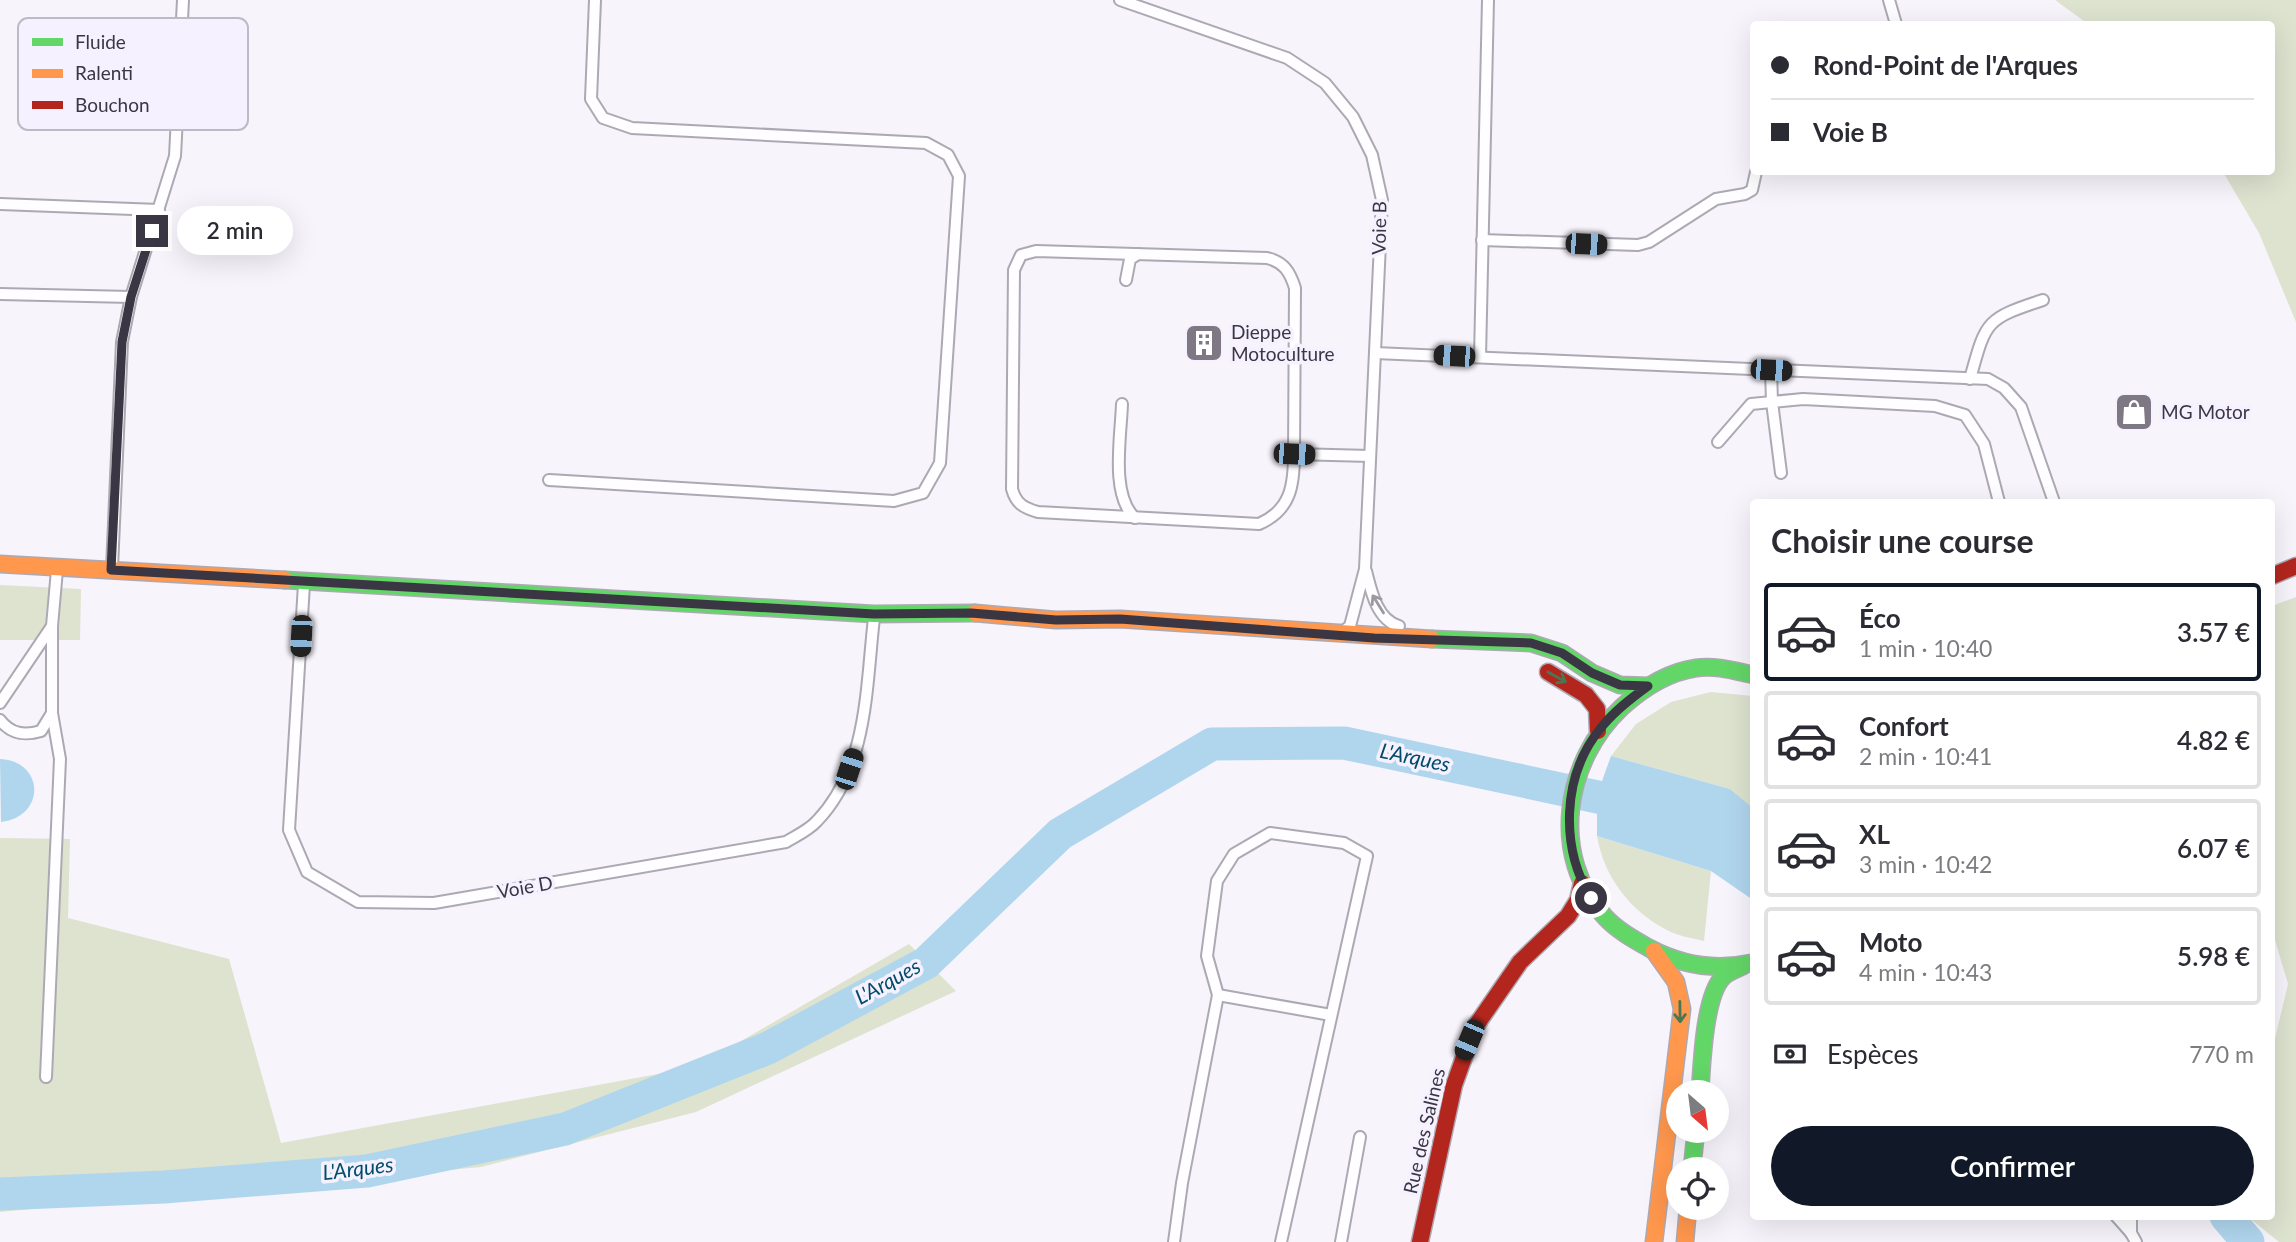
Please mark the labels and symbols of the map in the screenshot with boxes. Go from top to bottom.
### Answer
legend [18,18,248,130]
text: Fluide [75,30,126,53]
text: Ralenti [75,61,133,84]
text: Bouchon [75,93,150,116]
street label: Voie B [1367,201,1390,255]
callout: 2 min [176,206,292,256]
route end [136,215,168,247]
car [1565,233,1608,255]
place label: Dieppe Motoculture [1231,320,1335,365]
building icon: Dieppe Motoculture [1183,322,1225,364]
car [1433,344,1476,368]
car [1750,358,1793,382]
shop icon: MG Motor [2113,391,2155,433]
place label: MG Motor [2161,400,2250,423]
car [1273,443,1316,465]
one-way arrow [1370,595,1385,614]
car [290,614,313,658]
one-way arrow [1546,670,1566,684]
water label: L'Arques [1378,737,1453,776]
car [833,746,866,792]
street label: Voie D [495,870,555,903]
route start [1575,882,1607,914]
water label: L'Arques [850,953,924,1009]
one-way arrow [1673,1000,1687,1023]
car [1452,1017,1487,1063]
street label: Rue des Salines [1398,1066,1449,1196]
north arrow [1666,1080,1729,1143]
water label: L'Arques [321,1151,395,1184]

